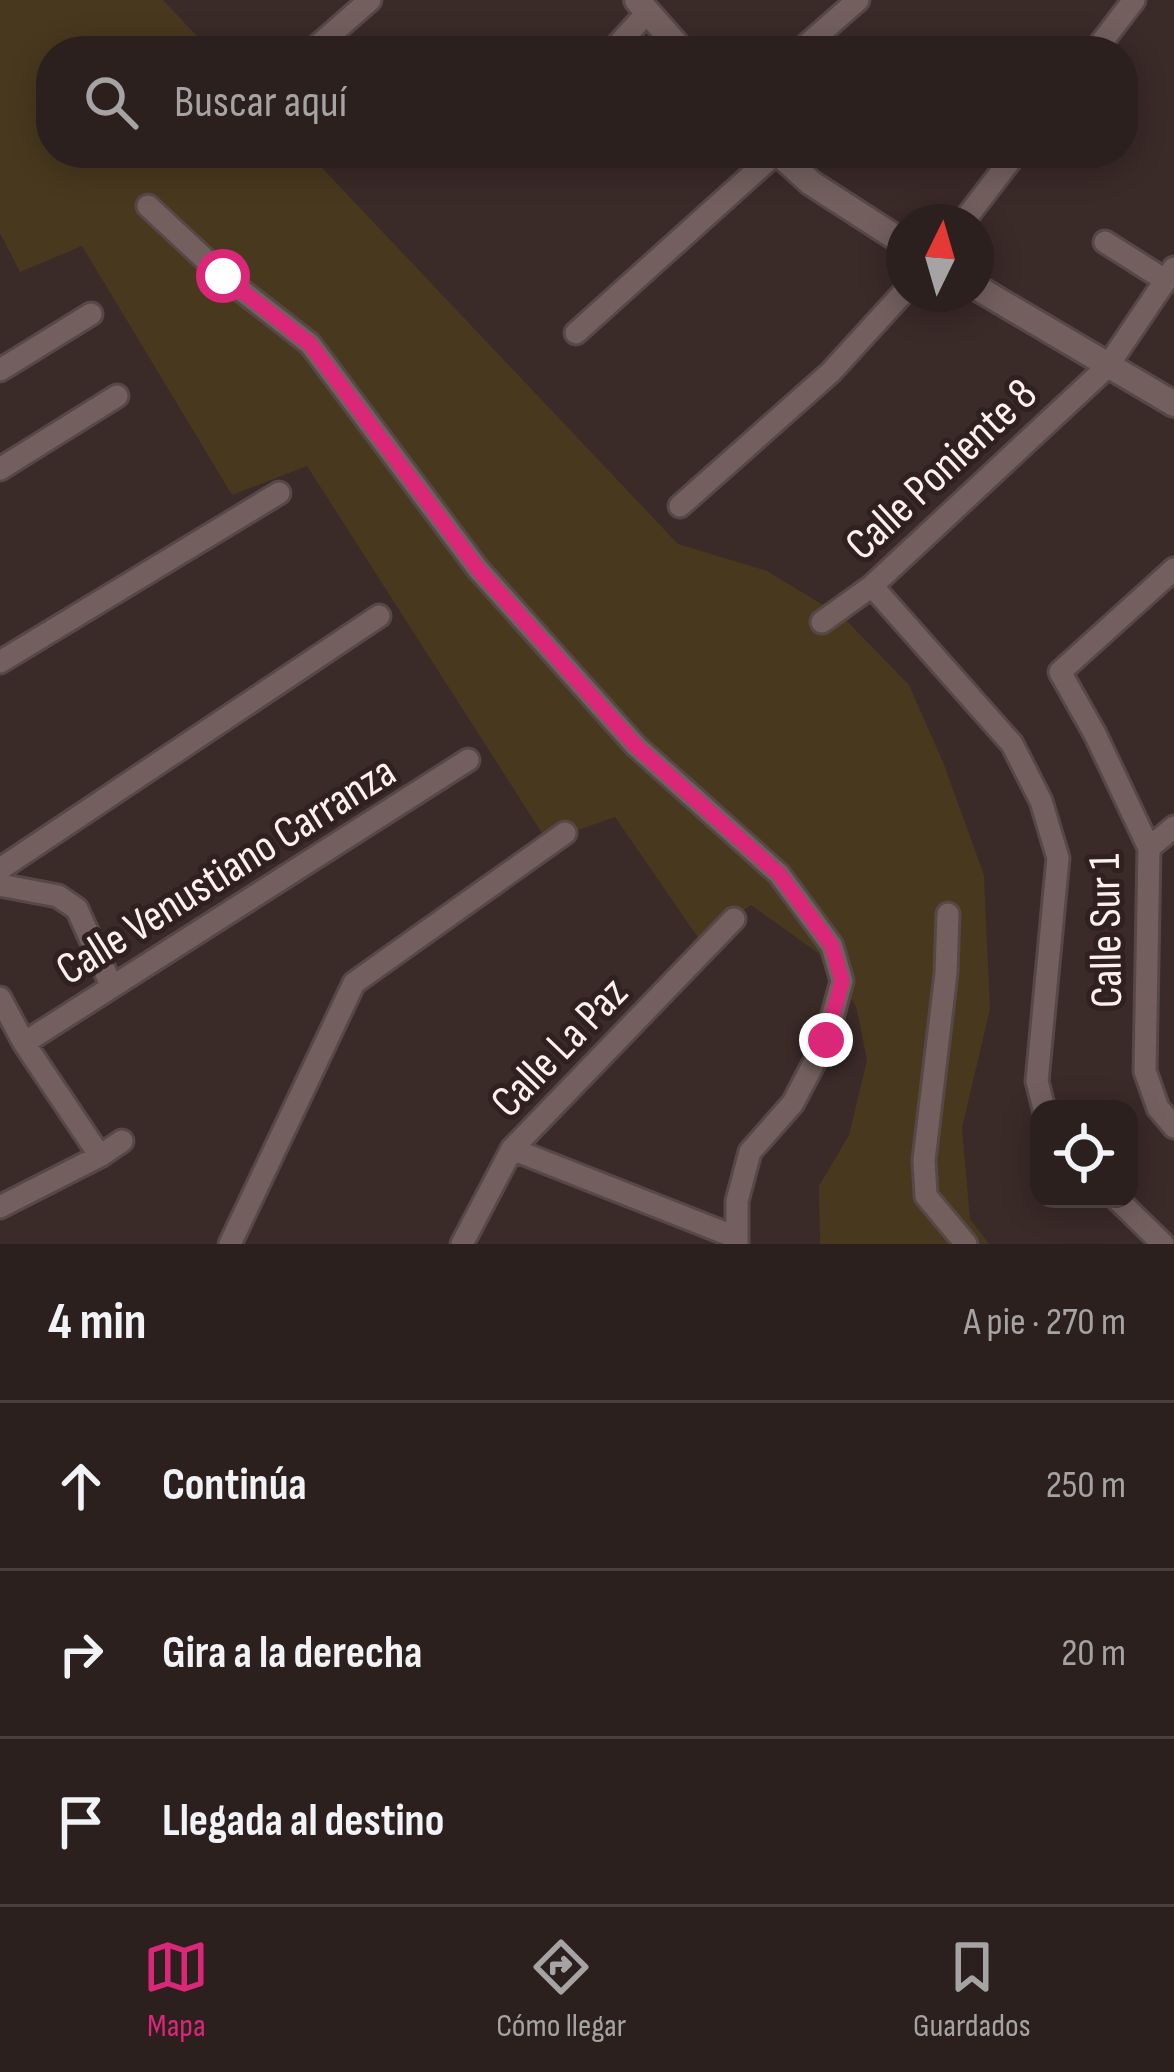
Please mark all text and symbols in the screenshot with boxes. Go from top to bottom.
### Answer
search box [36,36,1138,168]
icon: search [78,69,144,135]
text: Buscar aquí [174,75,347,130]
north arrow [886,204,994,312]
route start [196,249,250,303]
street label: Calle Poniente 8 [835,367,1049,572]
street label: Calle Venustiano Carranza [47,745,406,998]
street label: Calle Sur 1 [1078,853,1135,1009]
street label: Calle La Paz [480,966,640,1129]
route end [799,1013,853,1067]
map controls [1030,1100,1138,1208]
button: locate [1030,1100,1138,1208]
text: 4 min [48,1292,147,1353]
text: A pie · 270 m [964,1299,1126,1346]
icon: ahead [48,1453,114,1519]
text: Continúa [162,1458,307,1513]
text: 250 m [1046,1462,1126,1509]
icon: right [48,1621,114,1687]
text: Gira a la derecha [162,1626,422,1681]
text: 20 m [1061,1630,1126,1677]
icon: arrive [48,1789,114,1855]
text: Llegada al destino [162,1794,444,1849]
tab: Mapa [143,1934,209,2046]
tab: Cómo llegar [496,1934,626,2046]
tab: Guardados [913,1934,1031,2046]

